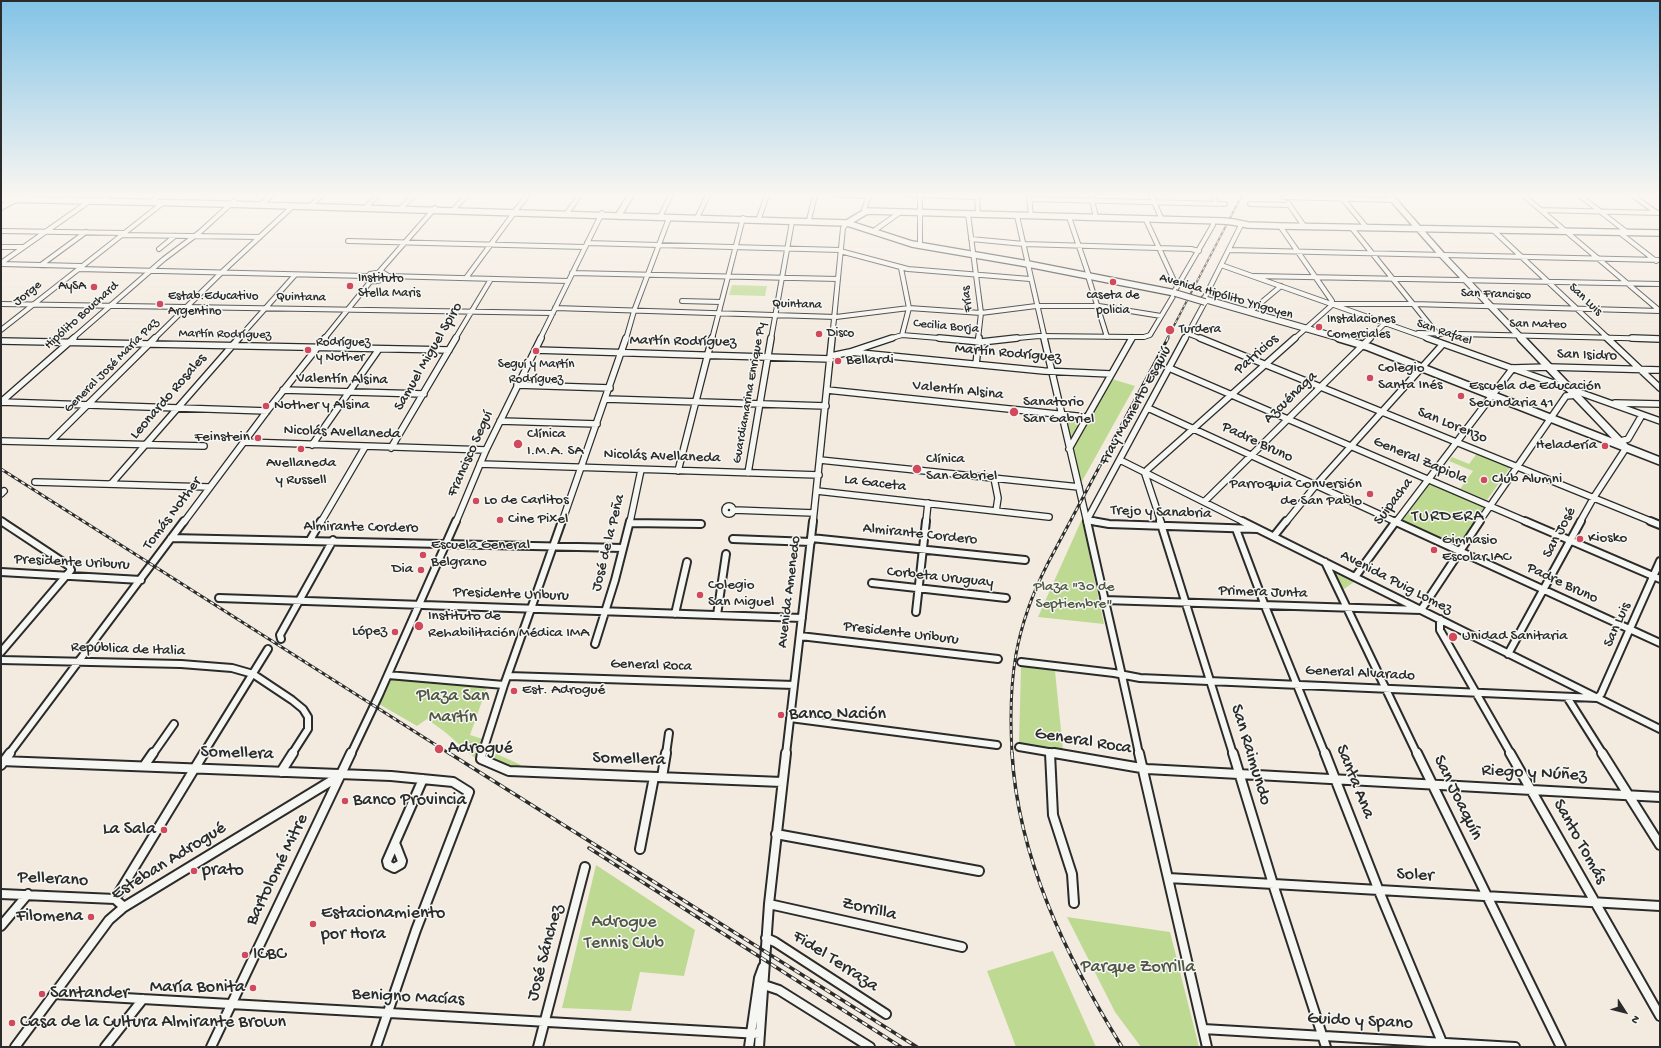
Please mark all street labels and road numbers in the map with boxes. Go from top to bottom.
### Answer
street label: Avenida Hipólito Yrigoyen [1157,270,1295,324]
street label: Jorge [11,278,45,310]
street label: Hipólito Bouchard [42,279,122,353]
street label: San Luis [1565,280,1605,320]
street label: Frías [959,285,977,313]
street label: San Francisco [1461,286,1531,304]
street label: Quintana [276,290,326,306]
street label: Quintana [772,296,822,314]
street label: Samuel Miguel Spiro [391,300,467,414]
street label: General José María Paz [61,315,163,417]
street label: Cecilia Borja [912,316,980,338]
street label: San Rafael [1414,316,1474,350]
street label: San Mateo [1509,317,1567,333]
street label: Guardiamarina Enrique Py [730,321,770,465]
street label: Martín Rodríguez [178,326,272,344]
street label: Patricios [1231,331,1283,379]
street label: Martín Rodríguez [629,332,737,352]
street label: Martín Rodríguez [954,340,1062,368]
street label: Fray Mamerto Esquiú [1096,343,1176,469]
street label: San Isidro [1557,346,1617,366]
street label: Leonardo Rosales [127,350,211,444]
street label: Azcuénaga [1260,368,1322,428]
street label: Valentín Alsina [296,370,388,390]
street label: Valentín Alsina [912,377,1004,405]
street label: San Lorenzo [1414,404,1490,448]
street label: Francisco Seguí [444,408,498,500]
street label: Padre Bruno [1218,419,1296,467]
street label: Nicolás Avellaneda [283,422,401,444]
street label: General Zapiola [1370,433,1470,489]
street label: Nicolás Avellaneda [603,446,721,468]
street label: La Gaceta [843,471,907,497]
street label: Tomás Nother [140,474,206,554]
street label: Suipacha [1370,475,1418,529]
street label: José de la Peña [588,493,630,593]
street label: Trejo y Sanabria [1110,502,1212,524]
street label: San José [1539,505,1581,561]
street label: Almirante Cordero [303,518,419,538]
street label: Almirante Cordero [862,520,978,550]
street label: Avenida Amenedo [774,535,806,649]
street label: Avenida Puig Lomez [1337,547,1455,619]
street label: Presidente Uriburu [14,551,130,575]
street label: Padre Bruno [1523,560,1601,608]
street label: Corbeta Uruguay [886,563,994,593]
street label: Primera Junta [1218,582,1308,604]
street label: Presidente Uriburu [453,584,569,606]
street label: San Luis [1600,600,1636,650]
street label: Presidente Uriburu [842,618,960,650]
street label: República de Italia [70,639,186,661]
street label: General Roca [610,656,692,676]
street label: General Alvarado [1305,662,1415,686]
street label: San Raimundo [1224,702,1276,808]
street label: General Roca [1033,724,1133,760]
street label: Somellera [200,742,274,766]
street label: Santa Ana [1329,742,1379,822]
street label: Somellera [592,748,666,772]
street label: San Joaquín [1427,752,1487,844]
street label: Riego y Núñez [1481,760,1587,788]
street label: Santo Tomás [1547,796,1611,888]
street label: Bartolomé Mitre [242,811,314,929]
street label: Esteban Adrogué [107,818,231,906]
street label: Soler [1396,864,1434,888]
street label: Pellerano [17,867,89,893]
street label: Zorrilla [840,893,898,927]
street label: José Sánchez [523,902,569,1004]
street label: Fidel Terraza [788,926,882,998]
street label: Benigno Macías [351,984,465,1012]
street label: Guido y Spano [1306,1008,1414,1036]

